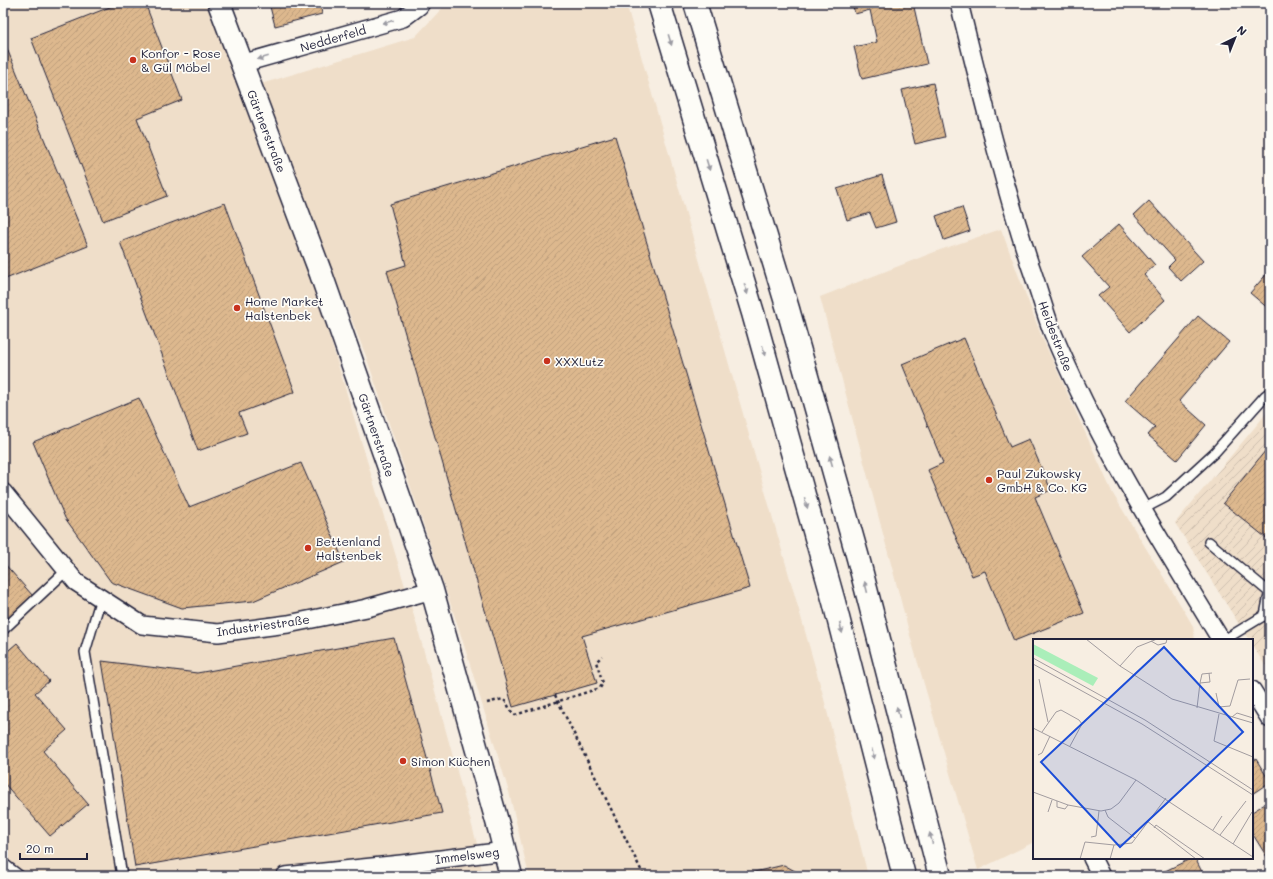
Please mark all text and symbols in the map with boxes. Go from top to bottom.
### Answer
north arrow [1215,18,1255,58]
one-way arrow [382,20,394,26]
street label: Nedderfeld [298,21,368,55]
text: N [1234,22,1250,39]
one-way arrow [667,35,673,47]
place label: Konfor - Rose & Gül Möbel [141,45,221,75]
marker: Konfor - Rose & Gül Möbel [128,55,138,65]
one-way arrow [257,55,269,61]
street label: Gärtnerstraße [244,87,290,175]
one-way arrow [705,159,711,171]
one-way arrow [743,283,749,295]
place label: Home Market Halstenbek [245,293,324,323]
street label: Heidestraße [1035,298,1077,374]
marker: Home Market Halstenbek [232,303,242,313]
one-way arrow [761,345,767,357]
place label: XXXLutz [555,353,604,369]
marker: XXXLutz [542,356,552,366]
street label: Gärtnerstraße [355,391,399,479]
one-way arrow [828,455,834,467]
place label: Paul Zukowsky GmbH & Co. KG [997,465,1087,495]
marker: Paul Zukowsky GmbH & Co. KG [984,475,994,485]
one-way arrow [803,497,809,509]
place label: Bettenland Halstenbek [316,533,382,563]
marker: Bettenland Halstenbek [303,543,313,553]
one-way arrow [862,580,868,593]
street label: Industriestraße [215,611,311,639]
one-way arrow [838,622,844,635]
inset map [1033,639,1253,859]
one-way arrow [895,706,901,718]
one-way arrow [870,749,876,761]
place label: Simon Küchen [411,753,490,769]
marker: Simon Küchen [398,756,408,766]
one-way arrow [927,832,933,844]
scale bar [20,835,87,861]
text: 20 m [26,840,54,856]
street label: Immelsweg [434,843,500,867]

